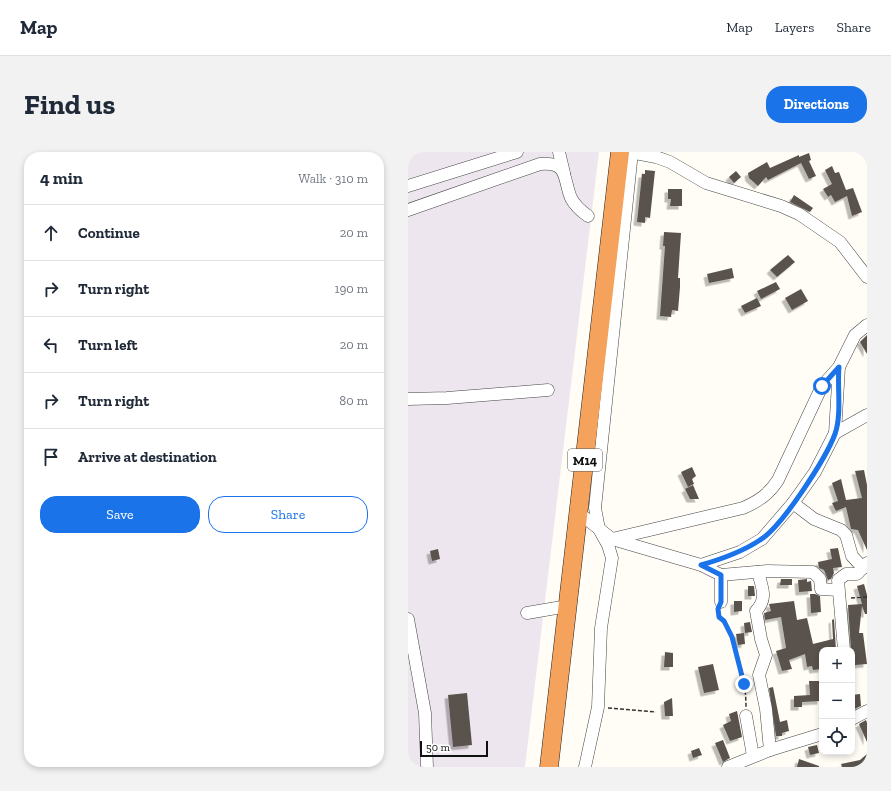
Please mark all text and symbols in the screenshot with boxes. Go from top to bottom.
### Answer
text: Map [20,16,57,39]
text: Map [726,19,753,36]
text: Layers [775,19,814,36]
text: Share [836,19,871,36]
button: Directions [766,86,867,123]
text: Find us [24,88,115,121]
text: 4 min [40,168,83,188]
text: Walk · 310 m [298,171,368,186]
icon: ahead [40,222,62,244]
text: Continue [78,224,140,242]
text: 20 m [340,225,368,240]
icon: right [40,278,62,300]
text: Turn right [78,280,149,298]
text: 190 m [334,281,368,296]
icon: left [40,334,62,356]
text: Turn left [78,336,138,354]
text: 20 m [340,337,368,352]
route start [813,377,831,395]
icon: right [40,390,62,412]
text: Turn right [78,392,149,410]
text: 80 m [339,393,368,408]
icon: arrive [40,446,62,468]
text: Arrive at destination [78,448,217,466]
road number: M14 [568,449,602,471]
button: Save [40,496,200,533]
button: Share [208,496,368,533]
map controls [819,647,855,755]
button: + [819,647,855,683]
route end [735,675,753,693]
button: − [819,683,855,719]
button: locate [819,719,855,755]
scale bar [420,739,488,758]
text: 50 m [426,741,450,754]

